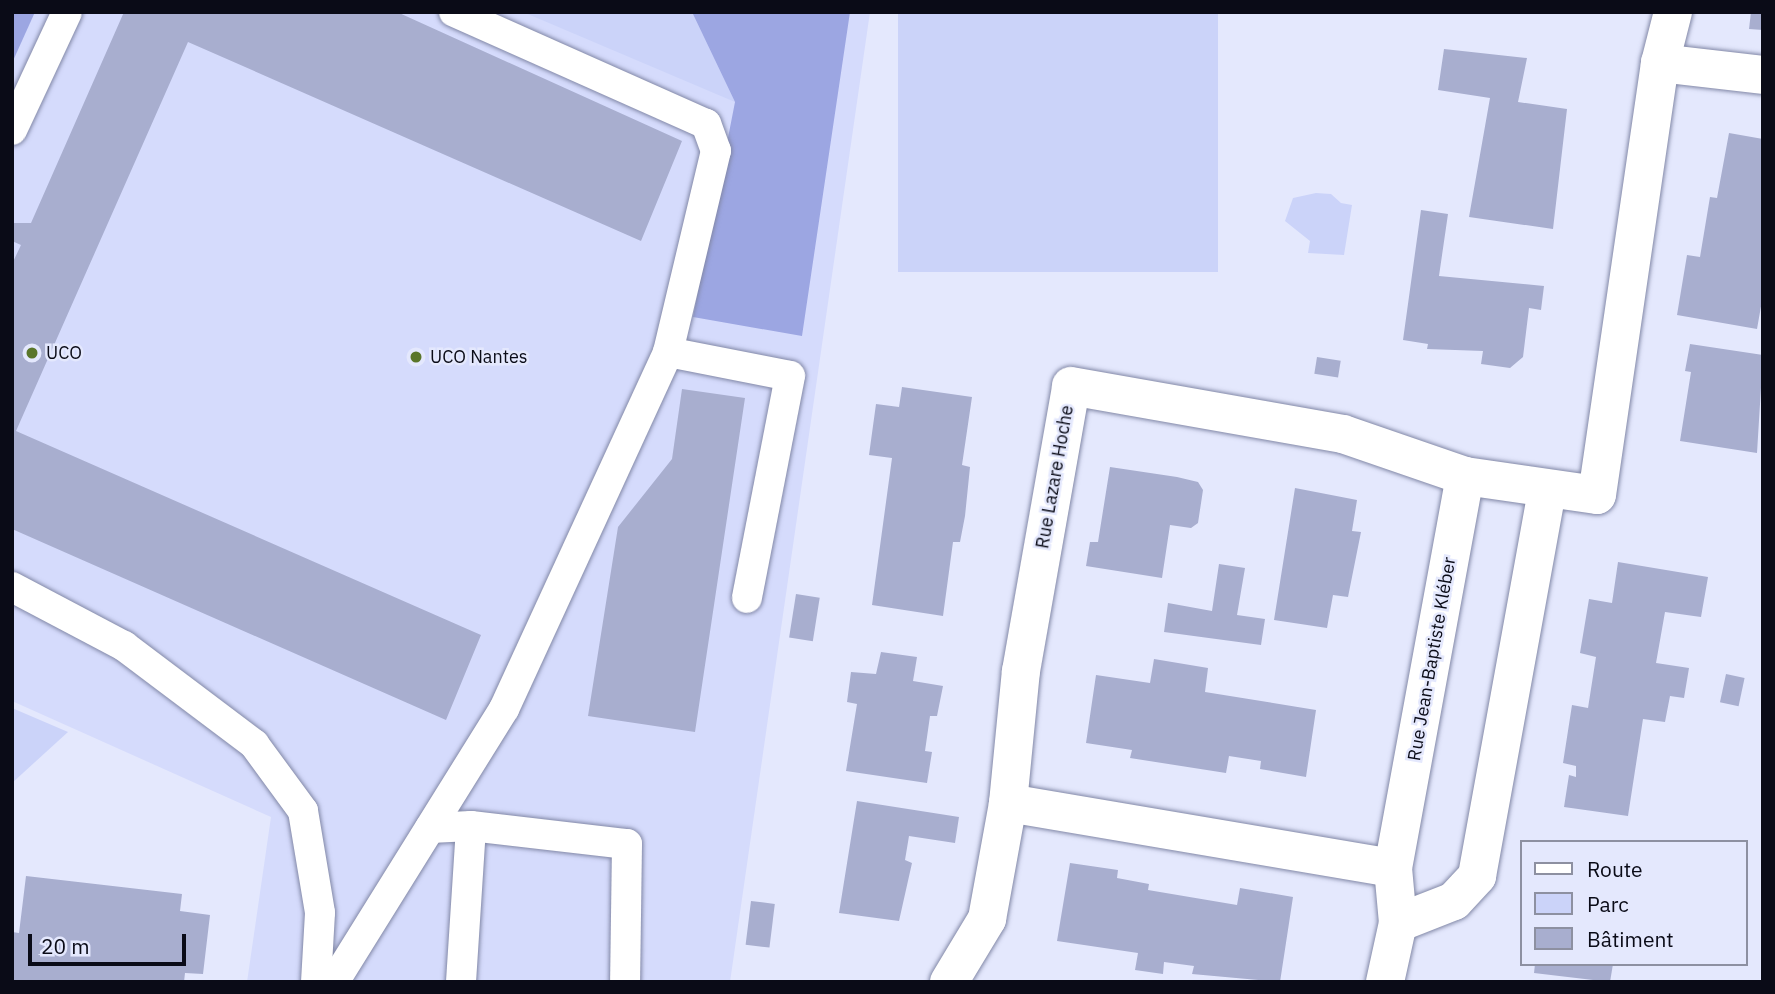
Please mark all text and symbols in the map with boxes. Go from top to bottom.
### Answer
place label: UCO [46,342,82,364]
marker: UCO [24,345,40,361]
place label: UCO Nantes [430,346,528,368]
marker: UCO Nantes [408,349,424,365]
street label: Rue Lazare Hoche [1032,404,1078,550]
street label: Rue Jean-Baptiste Kléber [1403,555,1461,763]
legend [1520,840,1747,966]
text: Route [1587,855,1643,883]
text: Parc [1587,890,1629,918]
scale bar [32,920,189,964]
text: Bâtiment [1587,925,1674,953]
text: 20 m [41,932,90,960]

